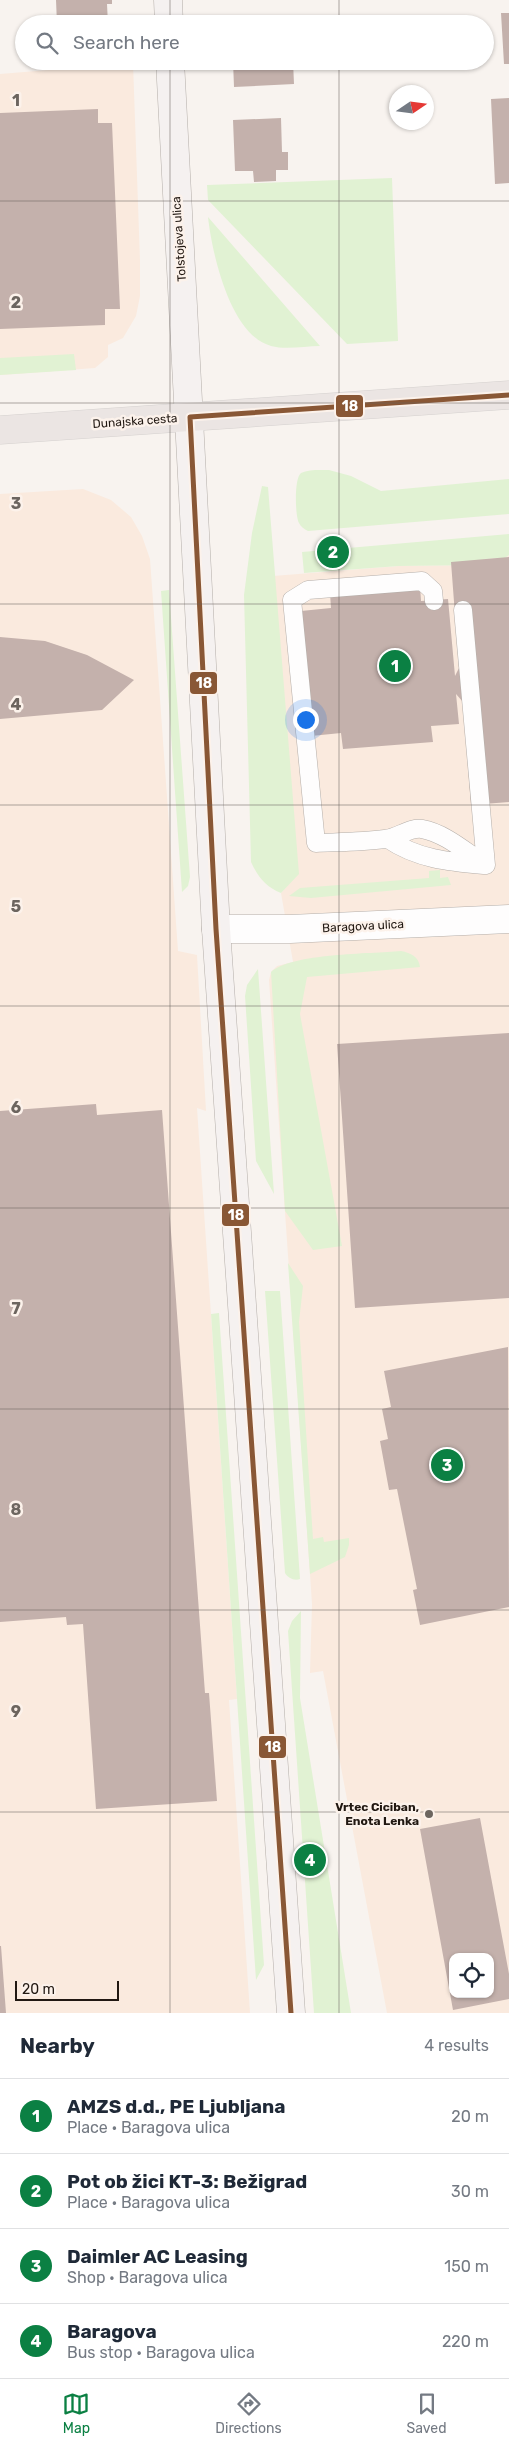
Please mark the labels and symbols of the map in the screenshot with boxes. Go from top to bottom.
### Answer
north arrow [389,85,434,130]
text: 1 [12,91,20,110]
street label: Tolstojeva ulica [169,196,189,282]
text: 2 [11,293,21,312]
line badge: 18 [335,394,364,418]
text: 18 [342,398,358,415]
street label: Dunajska cesta [92,411,178,431]
text: 3 [11,494,21,513]
pin: 2 [317,533,349,571]
pin: 1 [379,647,411,685]
line badge: 18 [189,671,218,695]
text: 18 [196,675,212,692]
text: 4 [11,695,22,714]
your location [293,707,319,733]
text: 5 [11,897,21,916]
street label: Baragova ulica [322,917,404,935]
text: 6 [11,1098,21,1117]
line badge: 18 [221,1203,250,1227]
text: 18 [228,1207,244,1224]
text: 7 [11,1299,21,1318]
pin: 3 [431,1446,463,1484]
text: 8 [11,1500,22,1519]
text: 9 [11,1702,21,1721]
line badge: 18 [258,1735,287,1759]
text: 18 [265,1739,281,1756]
place label: Vrtec Ciciban, Enota Lenka [335,1800,419,1828]
marker: Vrtec Ciciban, Enota Lenka [423,1808,435,1820]
pin: 4 [294,1841,326,1879]
scale bar [15,1978,119,2001]

